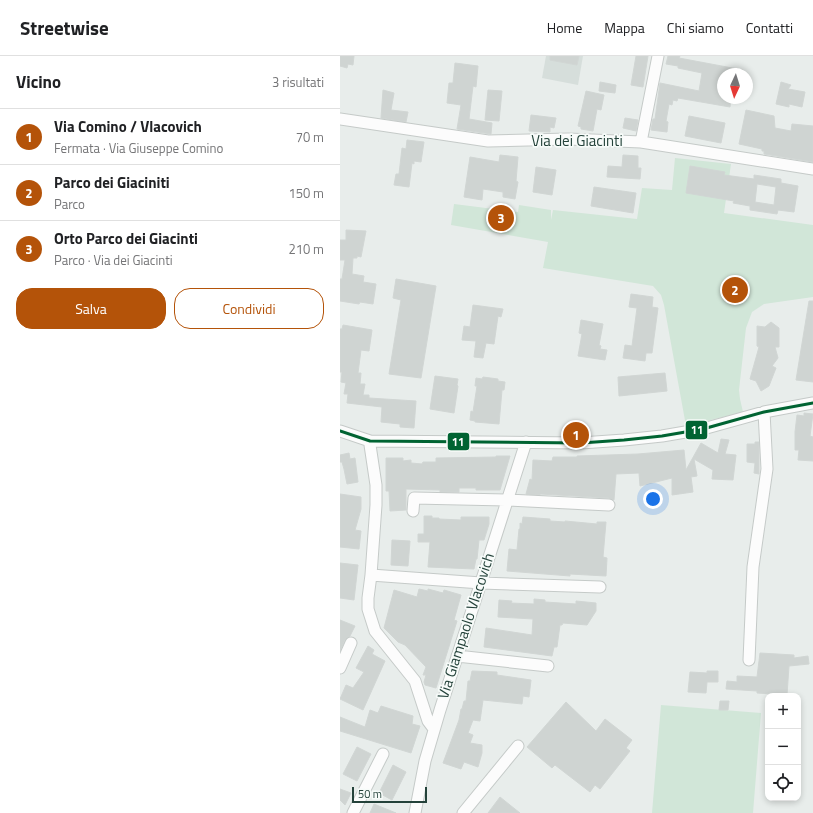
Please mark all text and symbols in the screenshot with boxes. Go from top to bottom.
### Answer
text: Streetwise [20,13,109,42]
text: Home [547,17,582,38]
text: Mappa [604,17,645,38]
text: Chi siamo [667,17,724,38]
text: Contatti [746,17,793,38]
north arrow [717,68,753,104]
text: Vicino [16,69,61,95]
text: 3 risultati [272,72,324,92]
text: Via Comino / Vlacovich [54,115,202,138]
text: 1 [25,127,33,147]
text: 70 m [296,127,324,147]
street label: Via dei Giacinti [531,129,623,152]
text: Fermata · Via Giuseppe Comino [54,138,223,158]
text: Parco dei Giaciniti [54,171,170,194]
text: 2 [25,183,33,203]
text: 150 m [288,183,324,203]
text: Parco [54,194,85,214]
pin: 3 [488,203,514,233]
text: Orto Parco dei Giacinti [54,227,198,250]
text: 3 [25,239,33,259]
text: 210 m [288,239,324,259]
text: Parco · Via dei Giacinti [54,250,173,270]
pin: 2 [722,275,748,305]
button: Salva [16,288,166,329]
button: Condividi [174,288,324,329]
pin: 1 [563,420,589,450]
line badge: 11 [685,420,708,440]
text: 11 [691,422,703,438]
line badge: 11 [447,432,470,451]
text: 11 [452,434,464,450]
your location [643,489,663,509]
street label: Via Giampaolo Vlacovich [431,550,500,702]
map controls [765,693,801,801]
button: + [765,693,801,729]
button: − [765,729,801,765]
button: locate [765,765,801,801]
scale bar [352,785,427,804]
text: 50 m [358,786,382,802]

